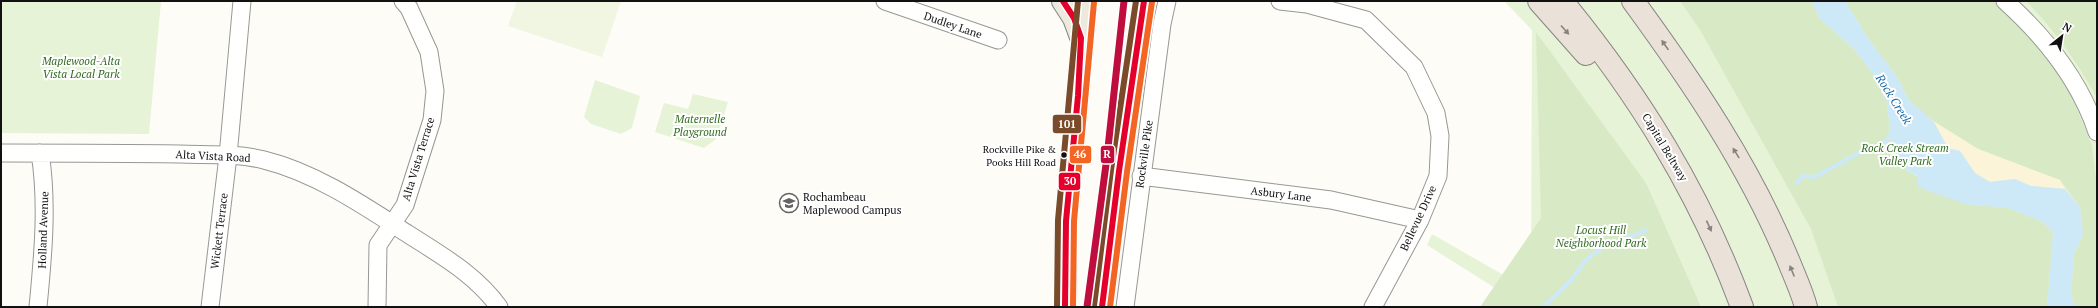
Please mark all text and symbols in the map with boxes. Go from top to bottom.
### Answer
street label: Dudley Lane [922,8,984,42]
north arrow [2042,16,2082,56]
text: N [2060,19,2075,36]
one-way arrow [1561,24,1570,35]
one-way arrow [1661,40,1669,50]
park label: Maplewood-Alta Vista Local Park [41,54,120,81]
water label: Rock Creek [1872,70,1915,127]
street label: Capital Beltway [1639,111,1691,184]
park label: Maternelle Playground [672,112,727,139]
line badge: 101 [1052,114,1082,134]
street label: Alta Vista Terrace [399,115,438,203]
text: 101 [1058,117,1076,131]
street label: Rockville Pike [1132,119,1156,189]
park label: Rock Creek Stream Valley Park [1860,141,1949,168]
place label: Rockville Pike & Pooks Hill Road [983,143,1056,169]
line badge: 46 [1069,145,1092,164]
line badge: R [1100,145,1115,164]
street label: Alta Vista Road [175,147,251,165]
text: 46 [1074,147,1086,161]
text: R [1103,147,1111,161]
one-way arrow [1732,148,1740,159]
marker: Rockville Pike & Pooks Hill Road [1059,150,1069,160]
line badge: 30 [1058,172,1081,191]
text: 30 [1064,174,1076,188]
street label: Asbury Lane [1250,183,1313,205]
street label: Bellevue Drive [1397,183,1439,253]
place label: Rochambeau Maplewood Campus [803,190,902,217]
street label: Holland Avenue [35,191,51,269]
street label: Wickett Terrace [207,192,231,270]
school or university icon: Rochambeau Maplewood Campus [778,192,800,214]
one-way arrow [1706,221,1712,232]
park label: Locust Hill Neighborhood Park [1555,223,1647,250]
one-way arrow [1789,264,1795,276]

